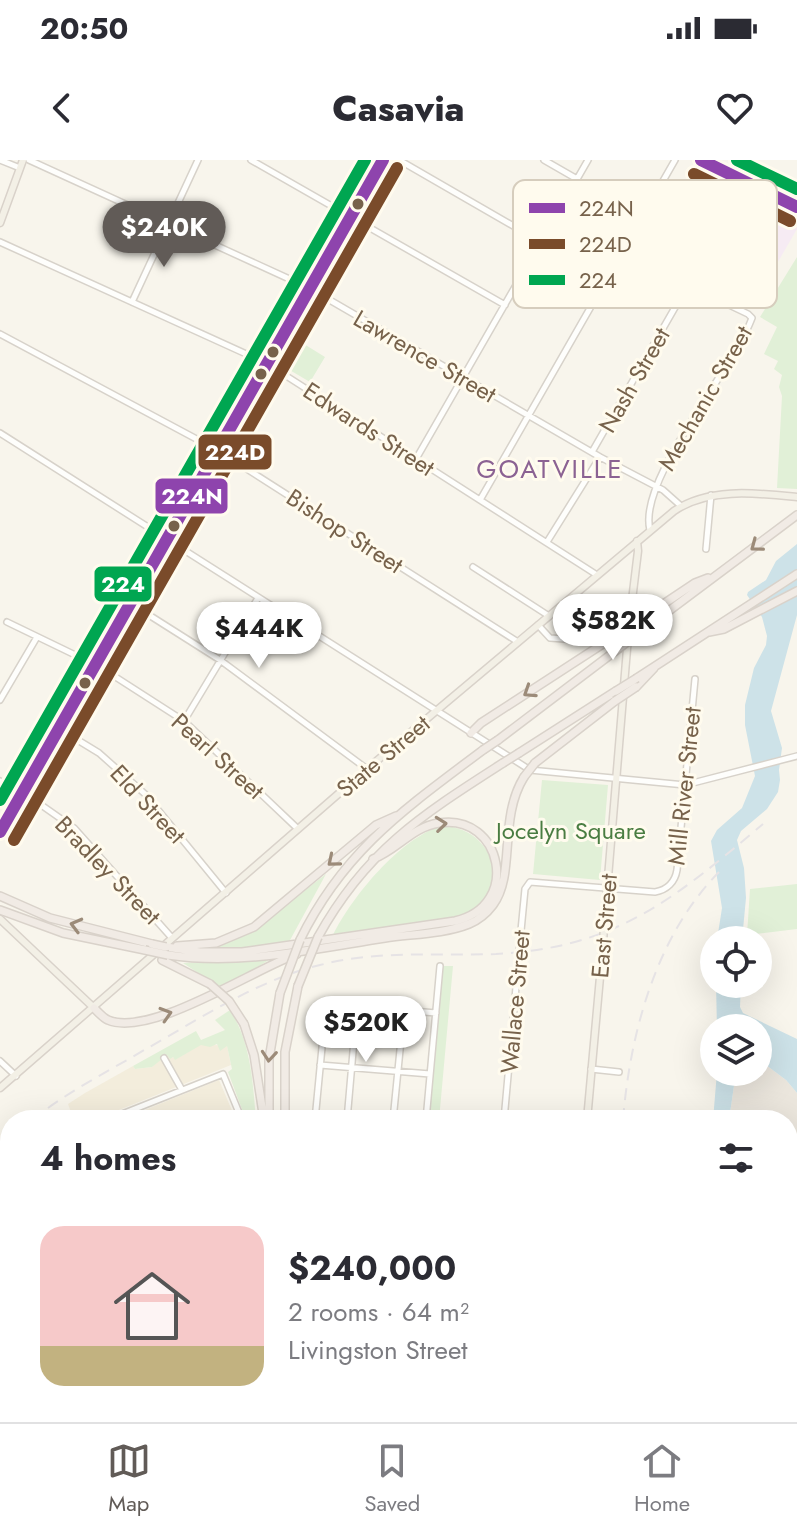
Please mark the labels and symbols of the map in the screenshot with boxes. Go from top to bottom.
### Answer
legend [513,180,777,308]
text: 224N [579,192,634,224]
unlabelled marker [350,196,366,212]
pin: $240K [108,201,220,269]
text: 224D [579,228,632,260]
text: 224 [579,264,617,296]
street label: Lawrence Street [347,301,503,411]
street label: Mechanic Street [649,319,761,477]
street label: Nash Street [590,320,678,439]
unlabelled marker [265,344,281,360]
unlabelled marker [253,366,269,382]
street label: Edwards Street [296,373,442,485]
line badge: 224D [197,433,273,471]
text: 224D [205,436,265,468]
district label: GOATVILLE [476,450,624,488]
line badge: 224N [154,477,229,515]
text: 224N [161,480,223,512]
street label: Bishop Street [280,480,411,582]
unlabelled marker [166,518,182,534]
one-way arrow [750,537,765,551]
line badge: 224 [93,565,153,603]
text: 224 [101,568,145,600]
pin: $582K [557,594,669,662]
pin: $444K [203,602,315,670]
unlabelled marker [77,675,93,691]
one-way arrow [523,683,538,698]
street label: Pearl Street [164,705,272,807]
street label: Mill River Street [658,705,710,867]
street label: State Street [328,706,438,806]
street label: Eld Street [102,757,194,852]
street label: Bradley Street [47,808,169,932]
park label: Jocelyn Square [493,813,646,848]
one-way arrow [435,816,448,833]
one-way arrow [328,851,343,866]
street label: East Street [582,872,626,980]
one-way arrow [70,918,84,935]
street label: Wallace Street [491,929,539,1075]
pin: $520K [310,996,422,1064]
one-way arrow [159,1007,172,1023]
one-way arrow [261,1050,278,1063]

